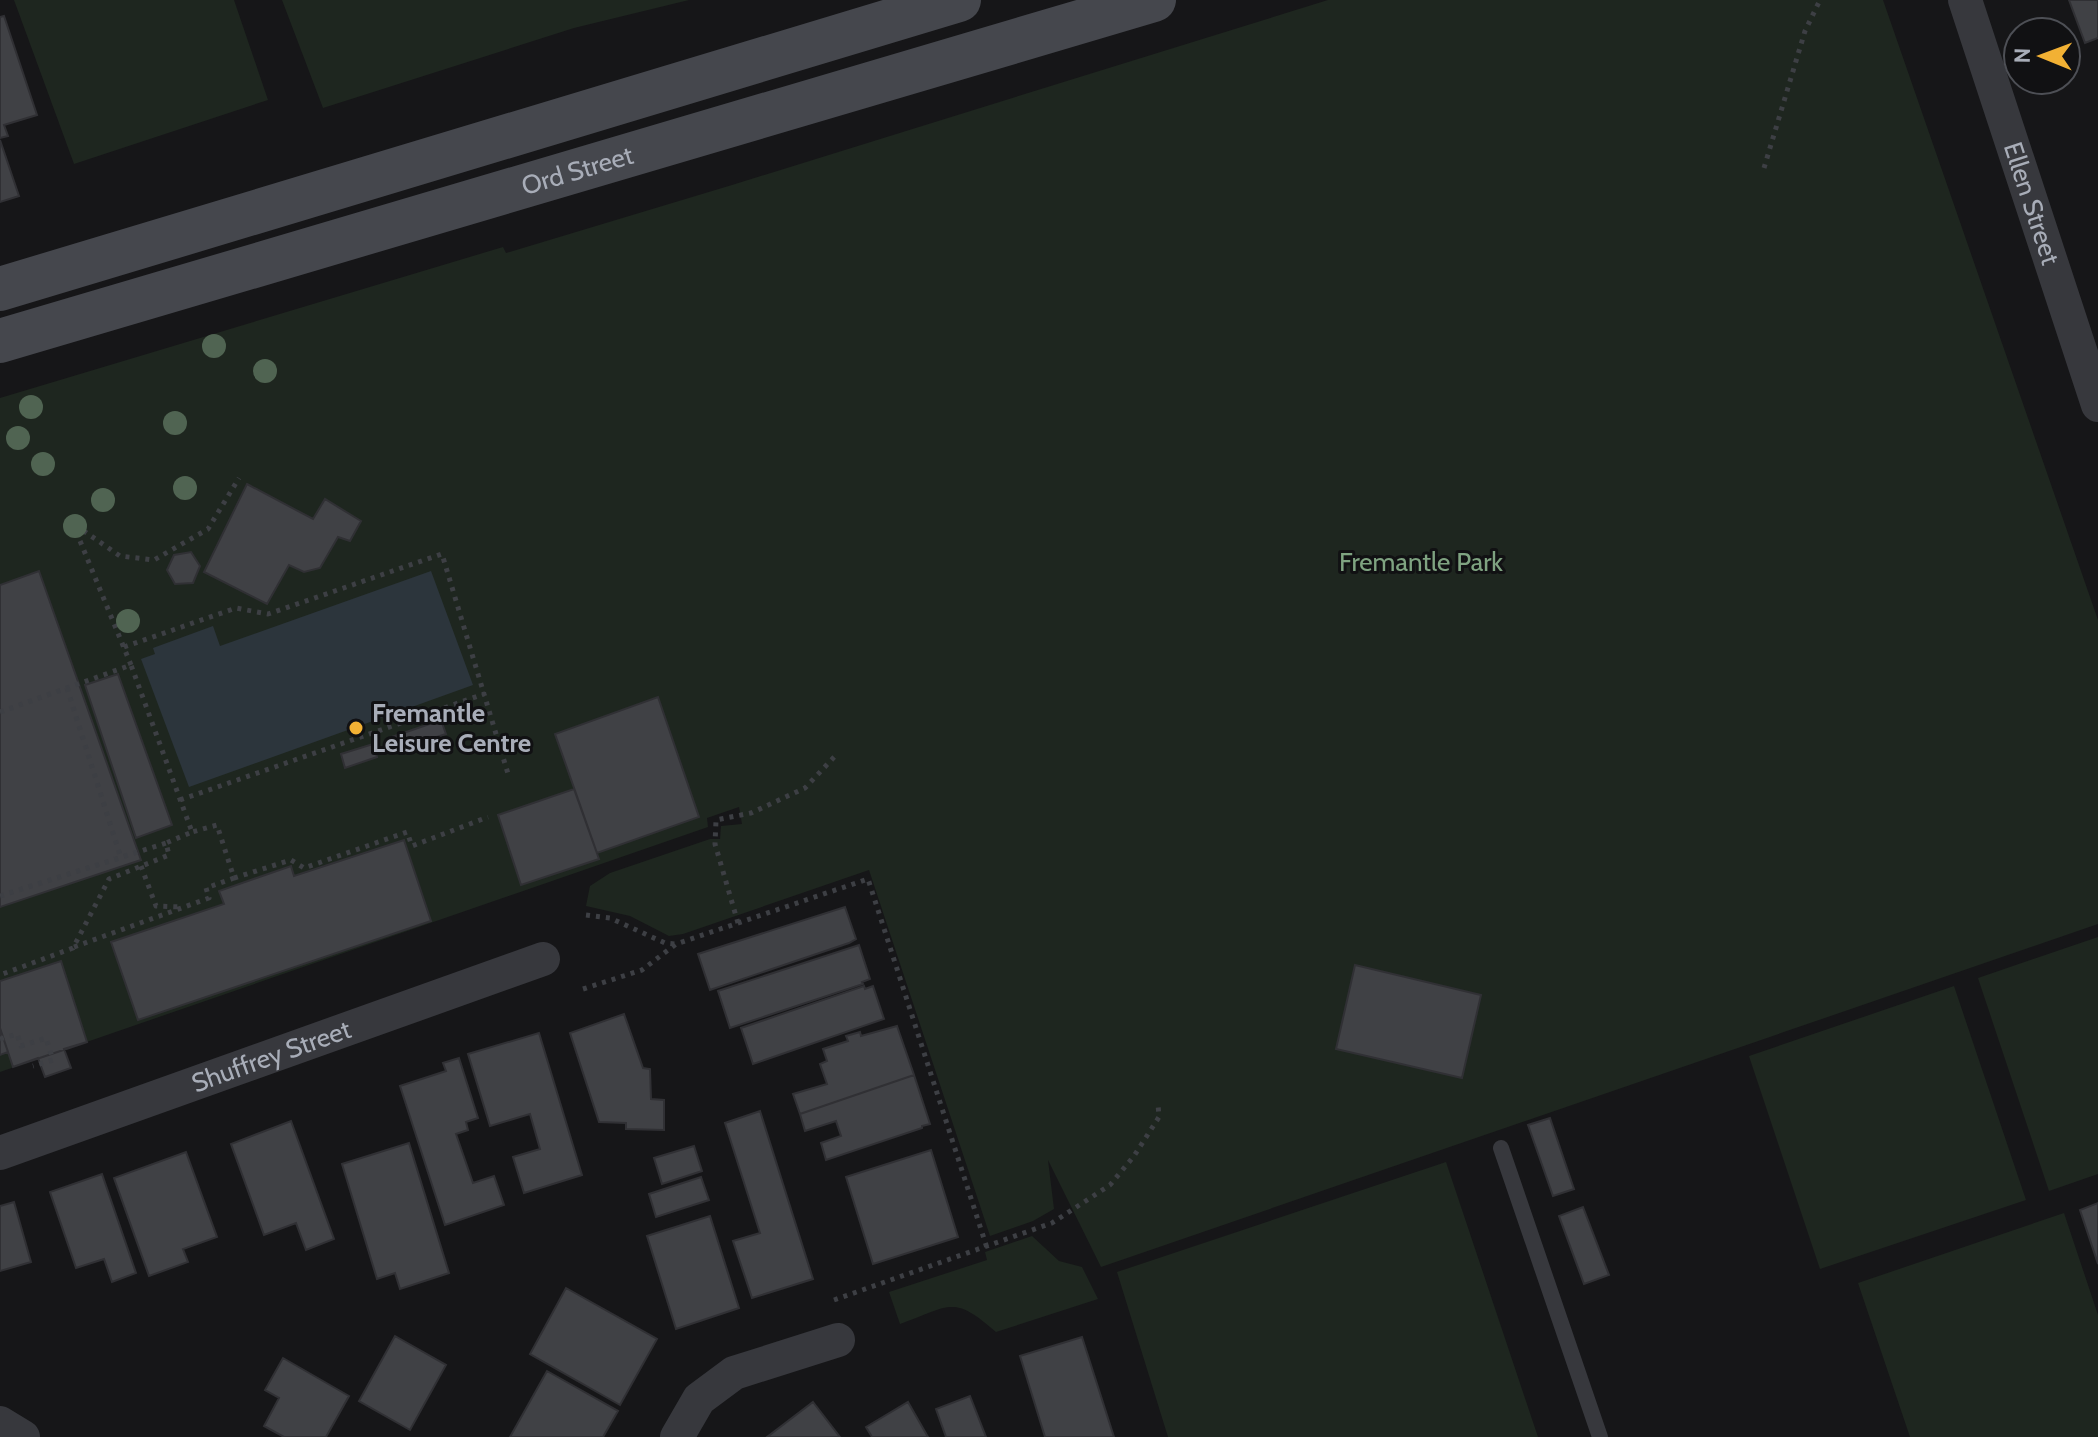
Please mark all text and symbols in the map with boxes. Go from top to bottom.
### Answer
north arrow [2002,16,2082,96]
text: N [2009,48,2036,64]
street label: Ellen Street [1997,138,2067,269]
street label: Ord Street [518,139,637,202]
park label: Fremantle Park [1339,546,1503,578]
place label: Fremantle Leisure Centre [372,697,531,759]
marker: Fremantle Leisure Centre [347,719,365,737]
street label: Shuffrey Street [187,1013,355,1099]

